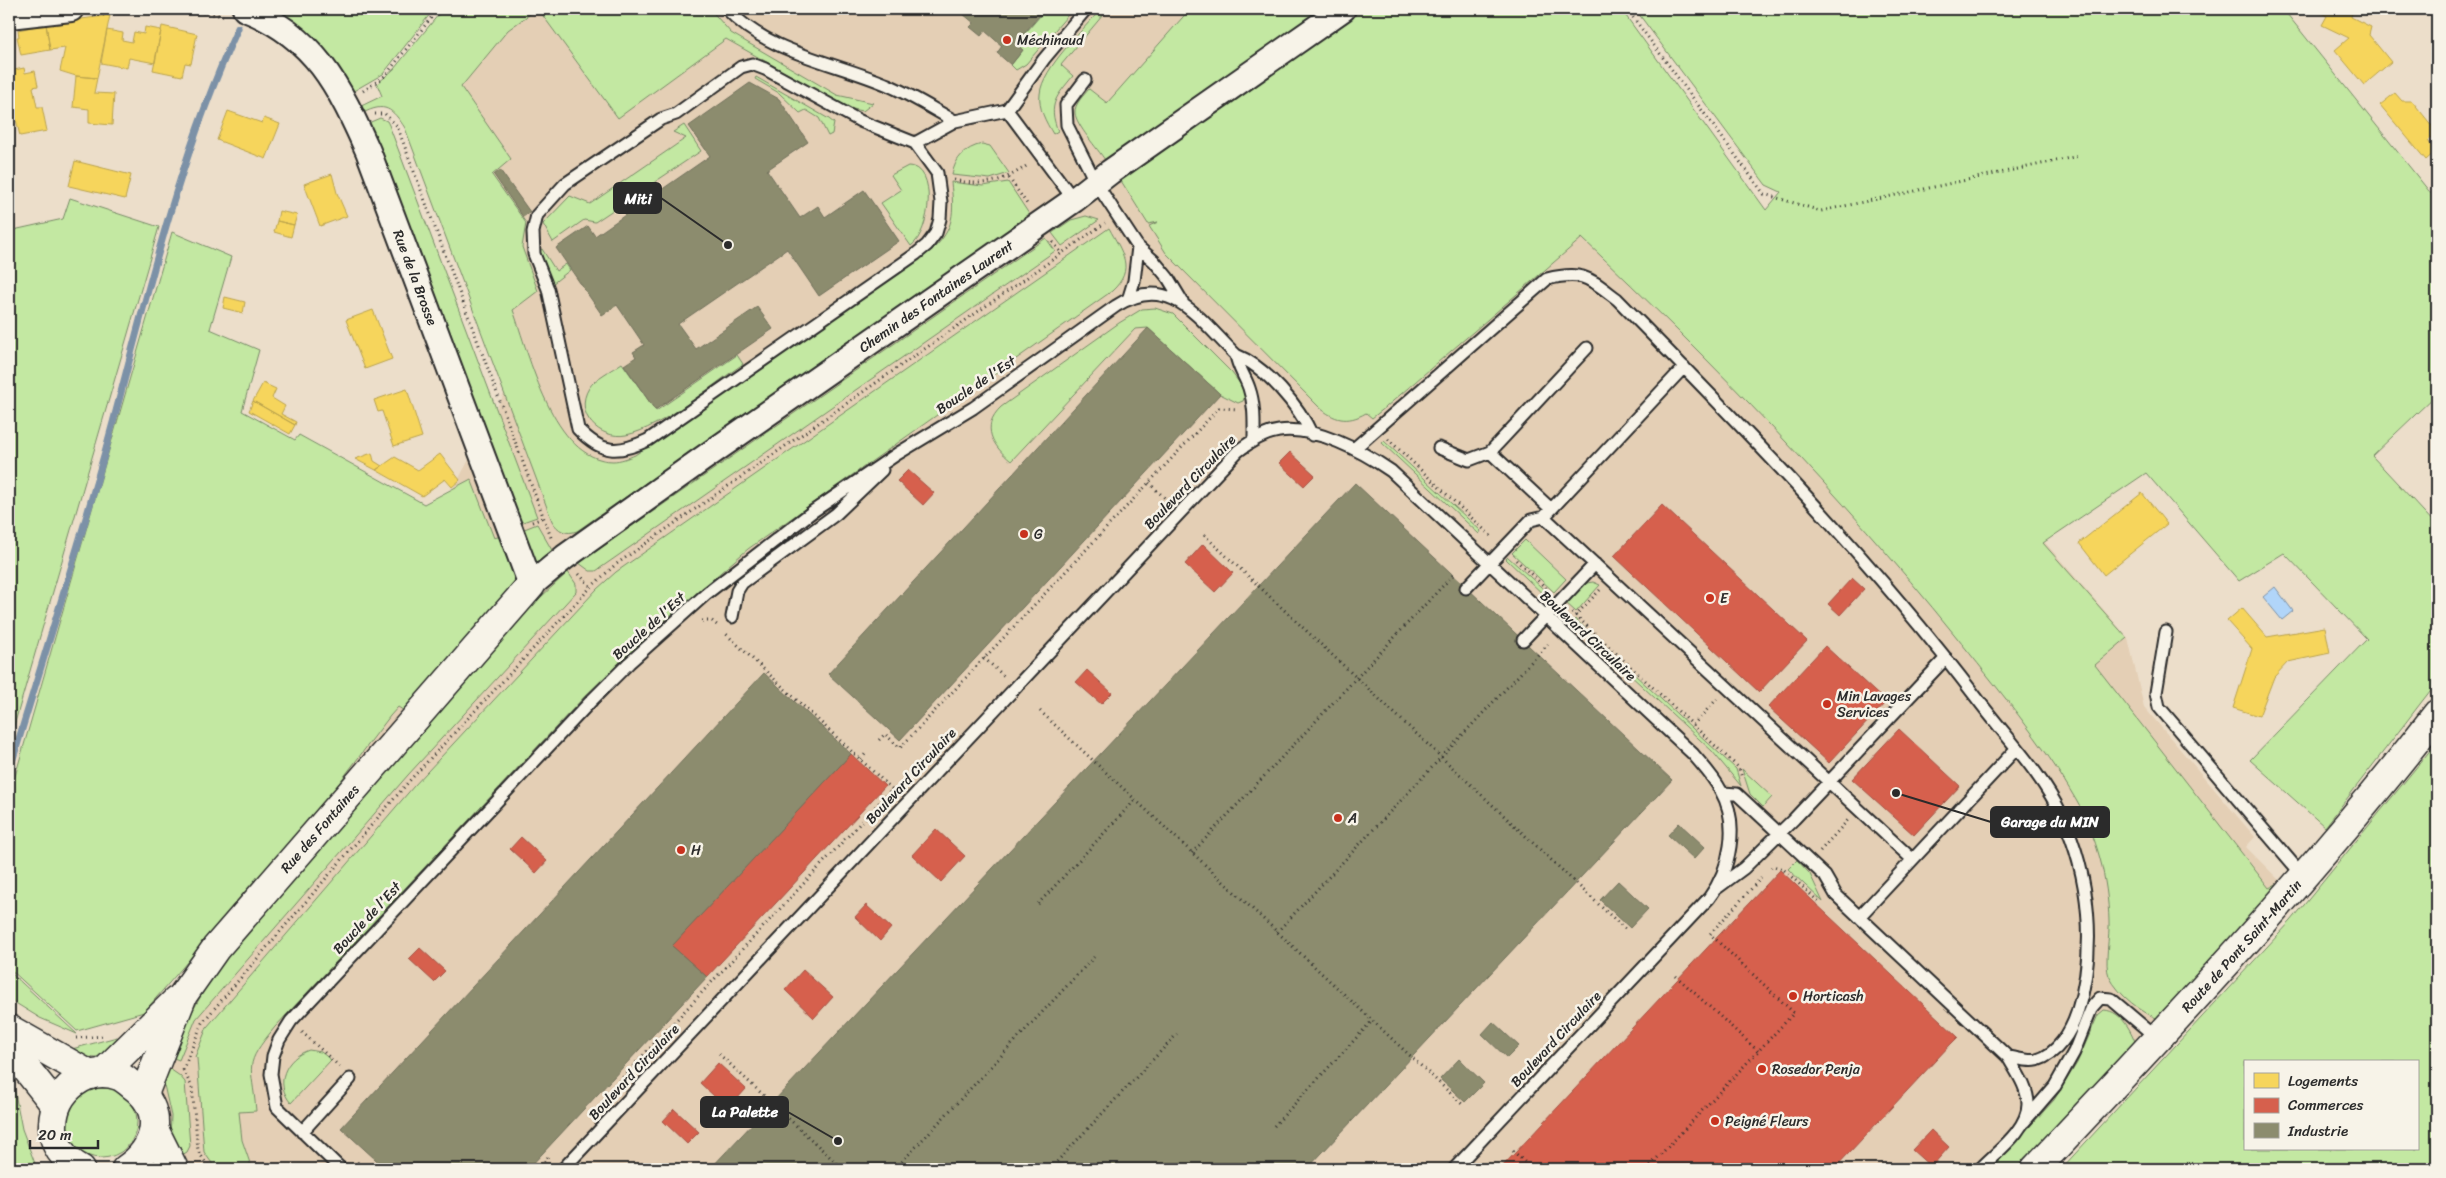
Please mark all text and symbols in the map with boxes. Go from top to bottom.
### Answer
place label: Méchinaud [1017,28,1085,53]
marker: Méchinaud [1001,34,1013,46]
callout: Miti [614,183,661,213]
text: Miti [623,186,652,212]
street label: Rue de la Brosse [386,226,445,329]
street label: Chemin des Fontaines Laurent [853,233,1020,359]
street label: Boucle de l'Est [931,348,1022,421]
street label: Boulevard Circulaire [1138,428,1242,536]
place label: G [1034,522,1043,547]
marker: G [1018,528,1030,540]
street label: Boulevard Circulaire [1534,584,1642,688]
street label: Boucle de l'Est [606,585,693,666]
place label: E [1720,586,1729,611]
marker: E [1704,592,1716,604]
place label: Min Lavages Services [1837,684,1912,725]
marker: Min Lavages Services [1821,698,1833,710]
street label: Boulevard Circulaire [859,722,963,830]
street label: Rue des Fontaines [274,778,366,879]
place label: A [1347,806,1357,831]
callout: Garage du MIN [1991,807,2109,837]
text: Garage du MIN [2000,809,2099,835]
marker: A [1332,812,1344,824]
place label: H [691,838,701,863]
marker: H [675,844,687,856]
street label: Route de Pont Saint-Martin [2175,873,2308,1018]
street label: Boucle de l'Est [326,875,408,960]
place label: Horticash [1803,984,1864,1009]
street label: Boulevard Circulaire [1504,985,1608,1093]
marker: Horticash [1787,990,1799,1002]
street label: Boulevard Circulaire [582,1018,686,1126]
place label: Rosedor Penja [1772,1057,1861,1082]
legend [2244,1060,2418,1150]
marker: Rosedor Penja [1756,1063,1768,1075]
text: Logements [2288,1068,2358,1094]
text: Commerces [2288,1092,2364,1118]
callout: La Palette [701,1097,788,1127]
text: La Palette [712,1099,778,1125]
place label: Peigné Fleurs [1725,1109,1809,1134]
marker: Peigné Fleurs [1709,1115,1721,1127]
scale bar [30,1118,98,1150]
text: Industrie [2287,1118,2348,1144]
text: 20 m [38,1122,72,1148]

